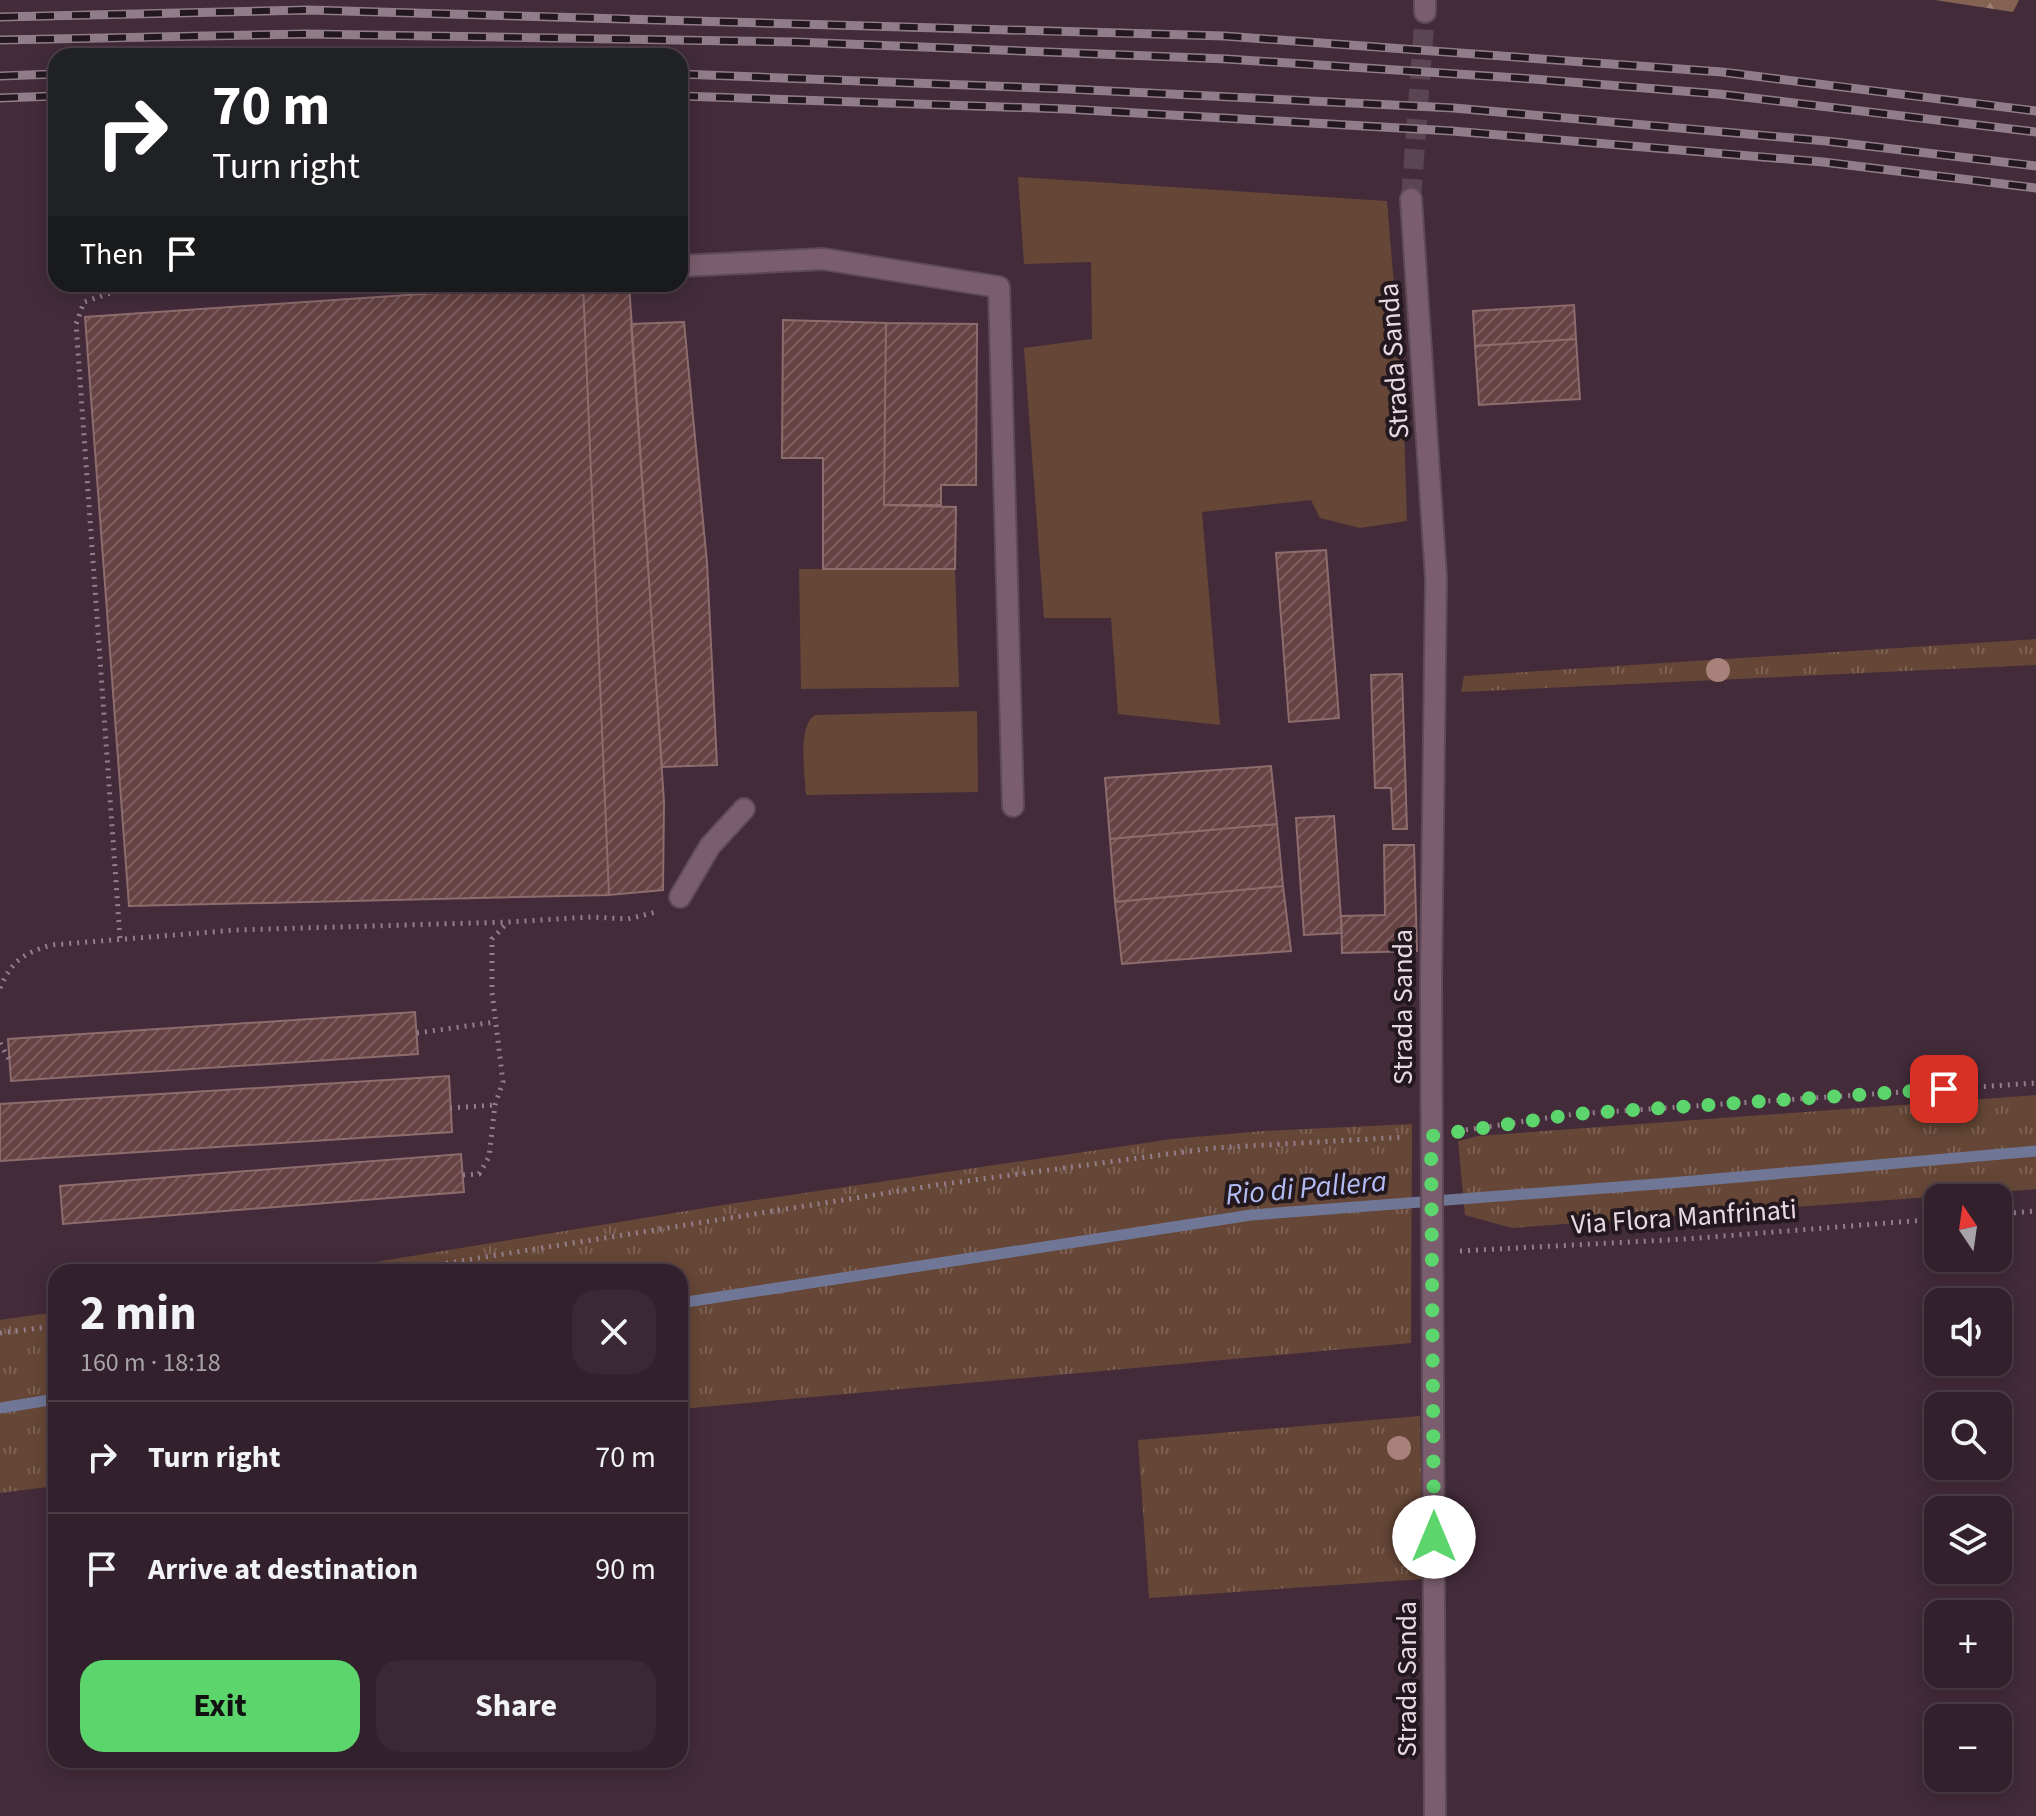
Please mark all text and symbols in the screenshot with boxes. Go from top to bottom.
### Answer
text: 70 m [212,67,330,146]
icon: right [80,80,184,184]
text: Turn right [212,141,360,192]
icon: arrive [160,232,204,276]
text: Then [80,233,144,276]
street label: Strada Sanda [1369,282,1419,440]
street label: Strada Sanda [1383,929,1423,1085]
pin [1910,1055,1978,1123]
icon: arrive [1922,1067,1966,1111]
water label: Rio di Pallera [1224,1160,1388,1216]
north arrow [1924,1184,2012,1272]
map controls [1924,1184,2012,1792]
street label: Via Flora Manfrinati [1570,1189,1798,1245]
text: 2 min [80,1280,197,1348]
button: sound [1924,1288,2012,1376]
button: close [572,1290,656,1374]
text: 160 m · 18:18 [80,1344,221,1381]
button: search [1924,1392,2012,1480]
icon: right [80,1435,124,1479]
text: Turn right [148,1436,280,1479]
text: 70 m [595,1436,656,1479]
position arrow [1392,1495,1476,1579]
button: layers [1924,1496,2012,1584]
icon: arrive [80,1547,124,1591]
text: Arrive at destination [148,1548,418,1591]
text: 90 m [595,1548,656,1591]
button: + [1924,1600,2012,1688]
street label: Strada Sanda [1387,1601,1427,1757]
button: Exit [80,1660,360,1752]
button: Share [376,1660,656,1752]
button: − [1924,1704,2012,1792]

